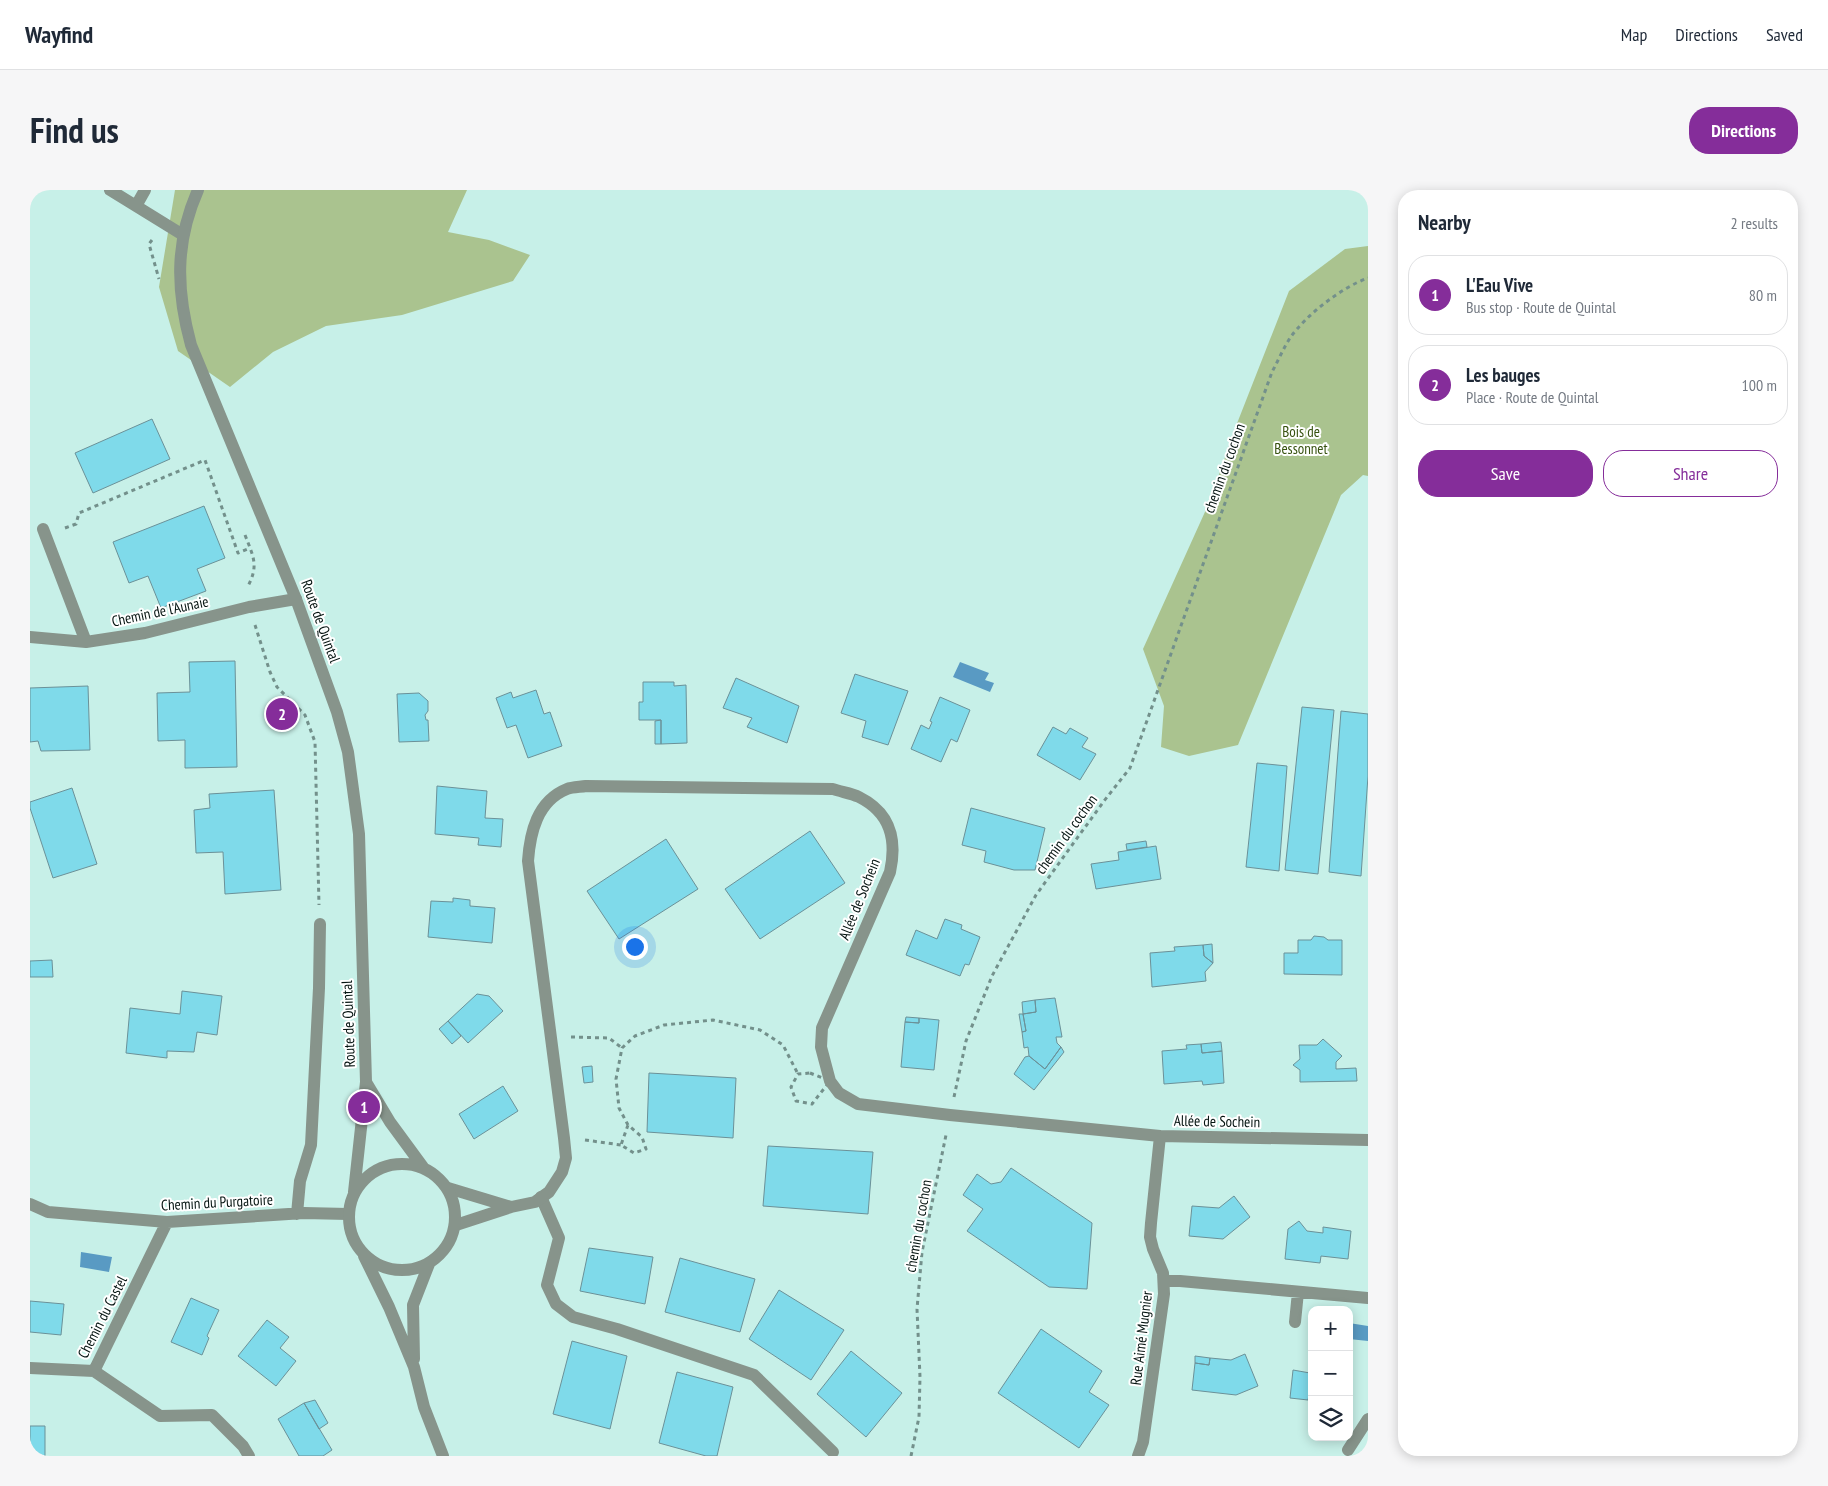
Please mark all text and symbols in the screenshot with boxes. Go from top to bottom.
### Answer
text: Wayfind [25,19,93,50]
text: Map [1621,23,1647,46]
text: Directions [1675,23,1738,46]
text: Saved [1766,23,1803,46]
text: Find us [30,107,119,153]
button: Directions [1689,107,1798,154]
text: Nearby [1418,209,1471,236]
text: 2 results [1731,213,1778,233]
text: L'Eau Vive [1466,273,1533,297]
text: 1 [1431,285,1439,305]
text: 80 m [1749,285,1777,305]
text: Bus stop · Route de Quintal [1466,297,1616,317]
text: Les bauges [1466,363,1540,387]
text: 2 [1431,375,1439,395]
text: 100 m [1742,375,1777,395]
text: Place · Route de Quintal [1466,387,1598,407]
street label: chemin du cochon [1199,421,1249,515]
park label: Bois de Bessonnet [1274,422,1328,458]
button: Save [1418,450,1593,497]
button: Share [1603,450,1778,497]
street label: Route de Quintal [297,577,345,666]
street label: Chemin de l'Aunaie [110,591,210,631]
pin: 2 [266,695,298,733]
street label: chemin du cochon [1031,791,1101,877]
street label: Allée de Sochein [834,855,884,943]
your location [622,934,648,960]
street label: Route de Quintal [337,980,359,1068]
pin: 1 [348,1088,380,1126]
street label: Allée de Sochein [1174,1111,1260,1131]
street label: chemin du cochon [901,1178,935,1274]
street label: Chemin du Purgatoire [161,1190,273,1214]
street label: Chemin du Castel [73,1272,131,1361]
street label: Rue Aimé Mugnier [1126,1289,1156,1386]
map controls [1308,1306,1353,1441]
button: + [1308,1306,1353,1351]
button: − [1308,1351,1353,1396]
button: layers [1308,1396,1353,1441]

